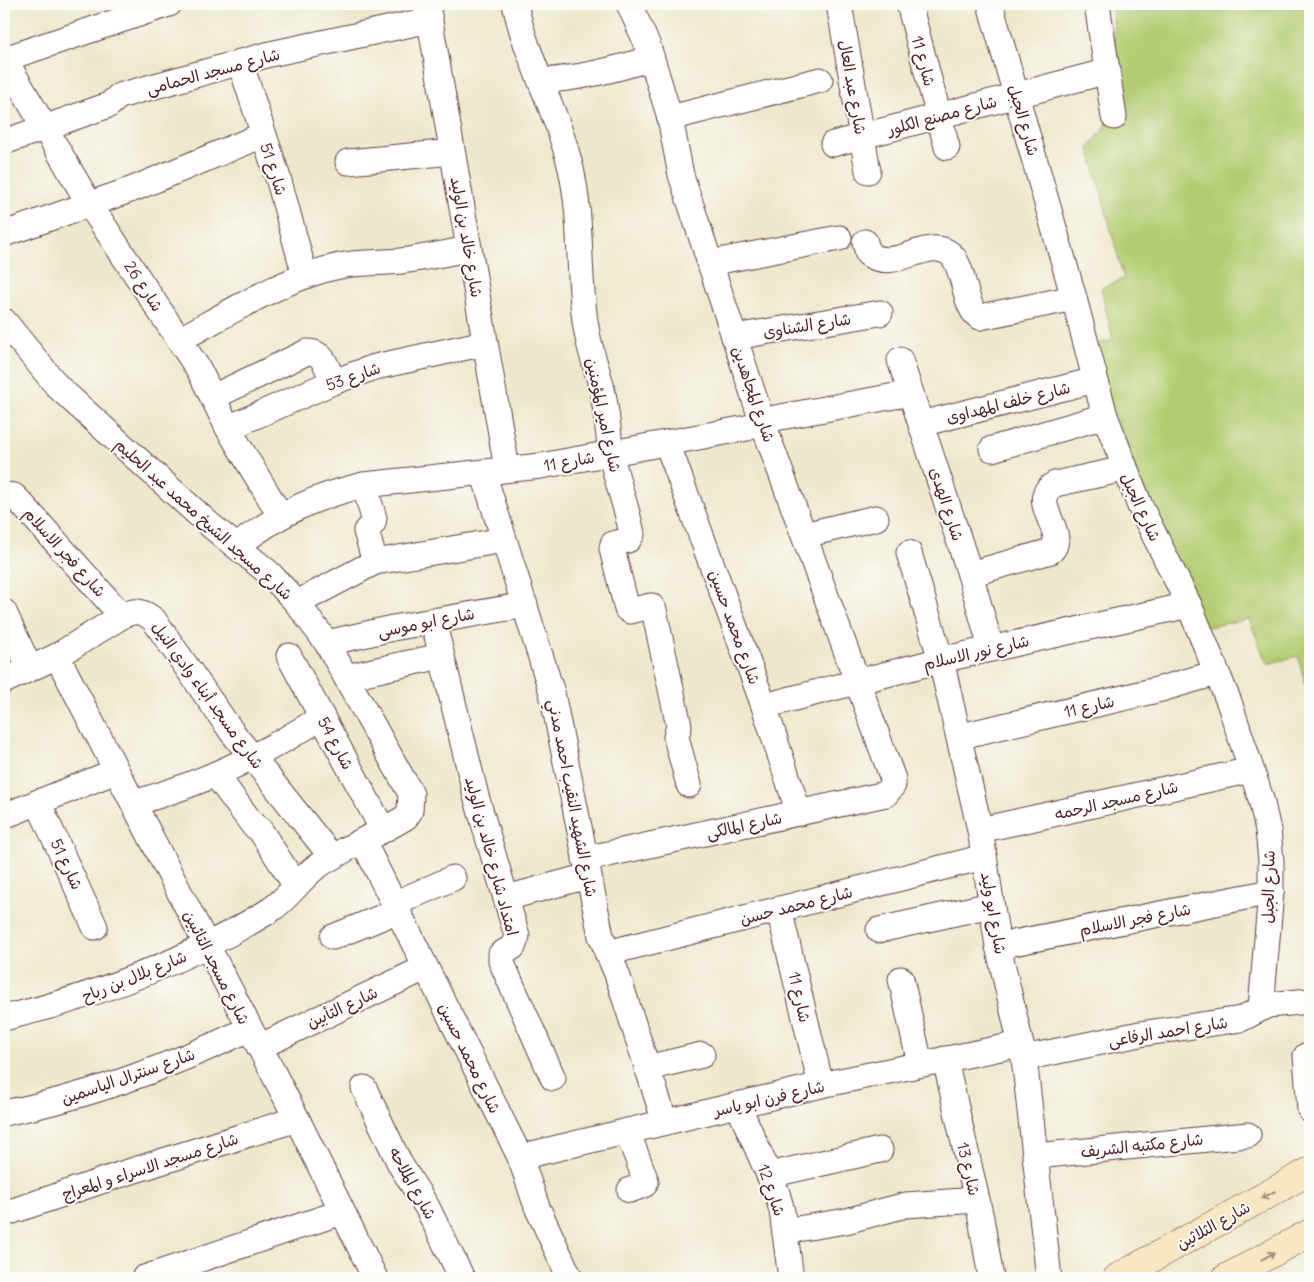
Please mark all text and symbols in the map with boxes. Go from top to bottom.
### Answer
street label: شارع 11 [906,34,940,89]
street label: شارع عبد العال [833,38,871,136]
street label: شارع مسجد الحمامى [144,44,282,100]
street label: شارع الجبل [1002,82,1044,159]
street label: شارع مصنع الكلور [883,91,999,142]
street label: شارع 51 [254,140,292,198]
street label: شارع خالد بن الوليد [445,175,487,299]
street label: شارع 26 [119,257,168,316]
street label: شارع الشناوى [762,308,853,344]
street label: شارع المجاهدين [726,343,780,445]
street label: شارع امير المؤمنين [580,356,626,475]
street label: شارع 53 [323,357,384,397]
street label: شارع خلف المهداوى [944,377,1073,429]
street label: شارع مسجد الشيخ محمد عبد الحليم [109,434,297,606]
street label: شارع 11 [542,447,596,477]
street label: شارع الهدى [924,465,968,544]
street label: شارع الجبل [1115,470,1166,545]
street label: شارع فجر الاسلام [17,503,110,603]
street label: شارع محمد حسين [703,567,765,688]
street label: شارع ابو موسى [376,603,477,643]
street label: شارع مسجد أبناء وادي النيل [146,617,268,774]
street label: شارع نور الاسلام [921,630,1032,677]
street label: شارع 11 [1062,691,1117,723]
street label: شارع الشهيد النقيب احمد مدني [539,697,602,900]
street label: شارع 54 [312,713,358,774]
street label: امتداد شارع خالد بن الوليد [459,774,523,938]
street label: شارع مسجد الرحمه [1052,776,1180,826]
street label: شارع المالكى [704,807,784,845]
street label: شارع 51 [45,835,87,894]
street label: شارع الجبل [1257,850,1281,924]
street label: شارع ابو وليد [975,870,1011,956]
street label: شارع محمد حسن [738,881,855,931]
street label: شارع فجر الاسلام [1078,898,1193,943]
street label: شارع مسجد التائبين [178,906,254,1028]
street label: شارع بلال بن رباح [79,946,190,1008]
street label: شارع 11 [783,970,815,1025]
street label: شارع التأبين [303,982,382,1034]
street label: شارع محمد حسين [433,1000,505,1117]
street label: شارع احمد الرفاعى [1107,1012,1230,1052]
street label: شارع سنترال الياسمين [58,1044,198,1110]
street label: شارع فرن ابو ياسر [710,1075,827,1123]
street label: شارع مسجد الاسراء و المعراج [59,1128,241,1206]
street label: شارع مكتبه الشريف [1080,1129,1205,1163]
street label: شارع 13 [951,1140,985,1198]
street label: شارع الملاحه [383,1144,441,1223]
street label: شارع 12 [752,1161,790,1219]
one-way arrow [1260,1190,1275,1200]
street label: شارع الثلاثين [1172,1196,1255,1255]
one-way arrow [1261,1251,1276,1261]

